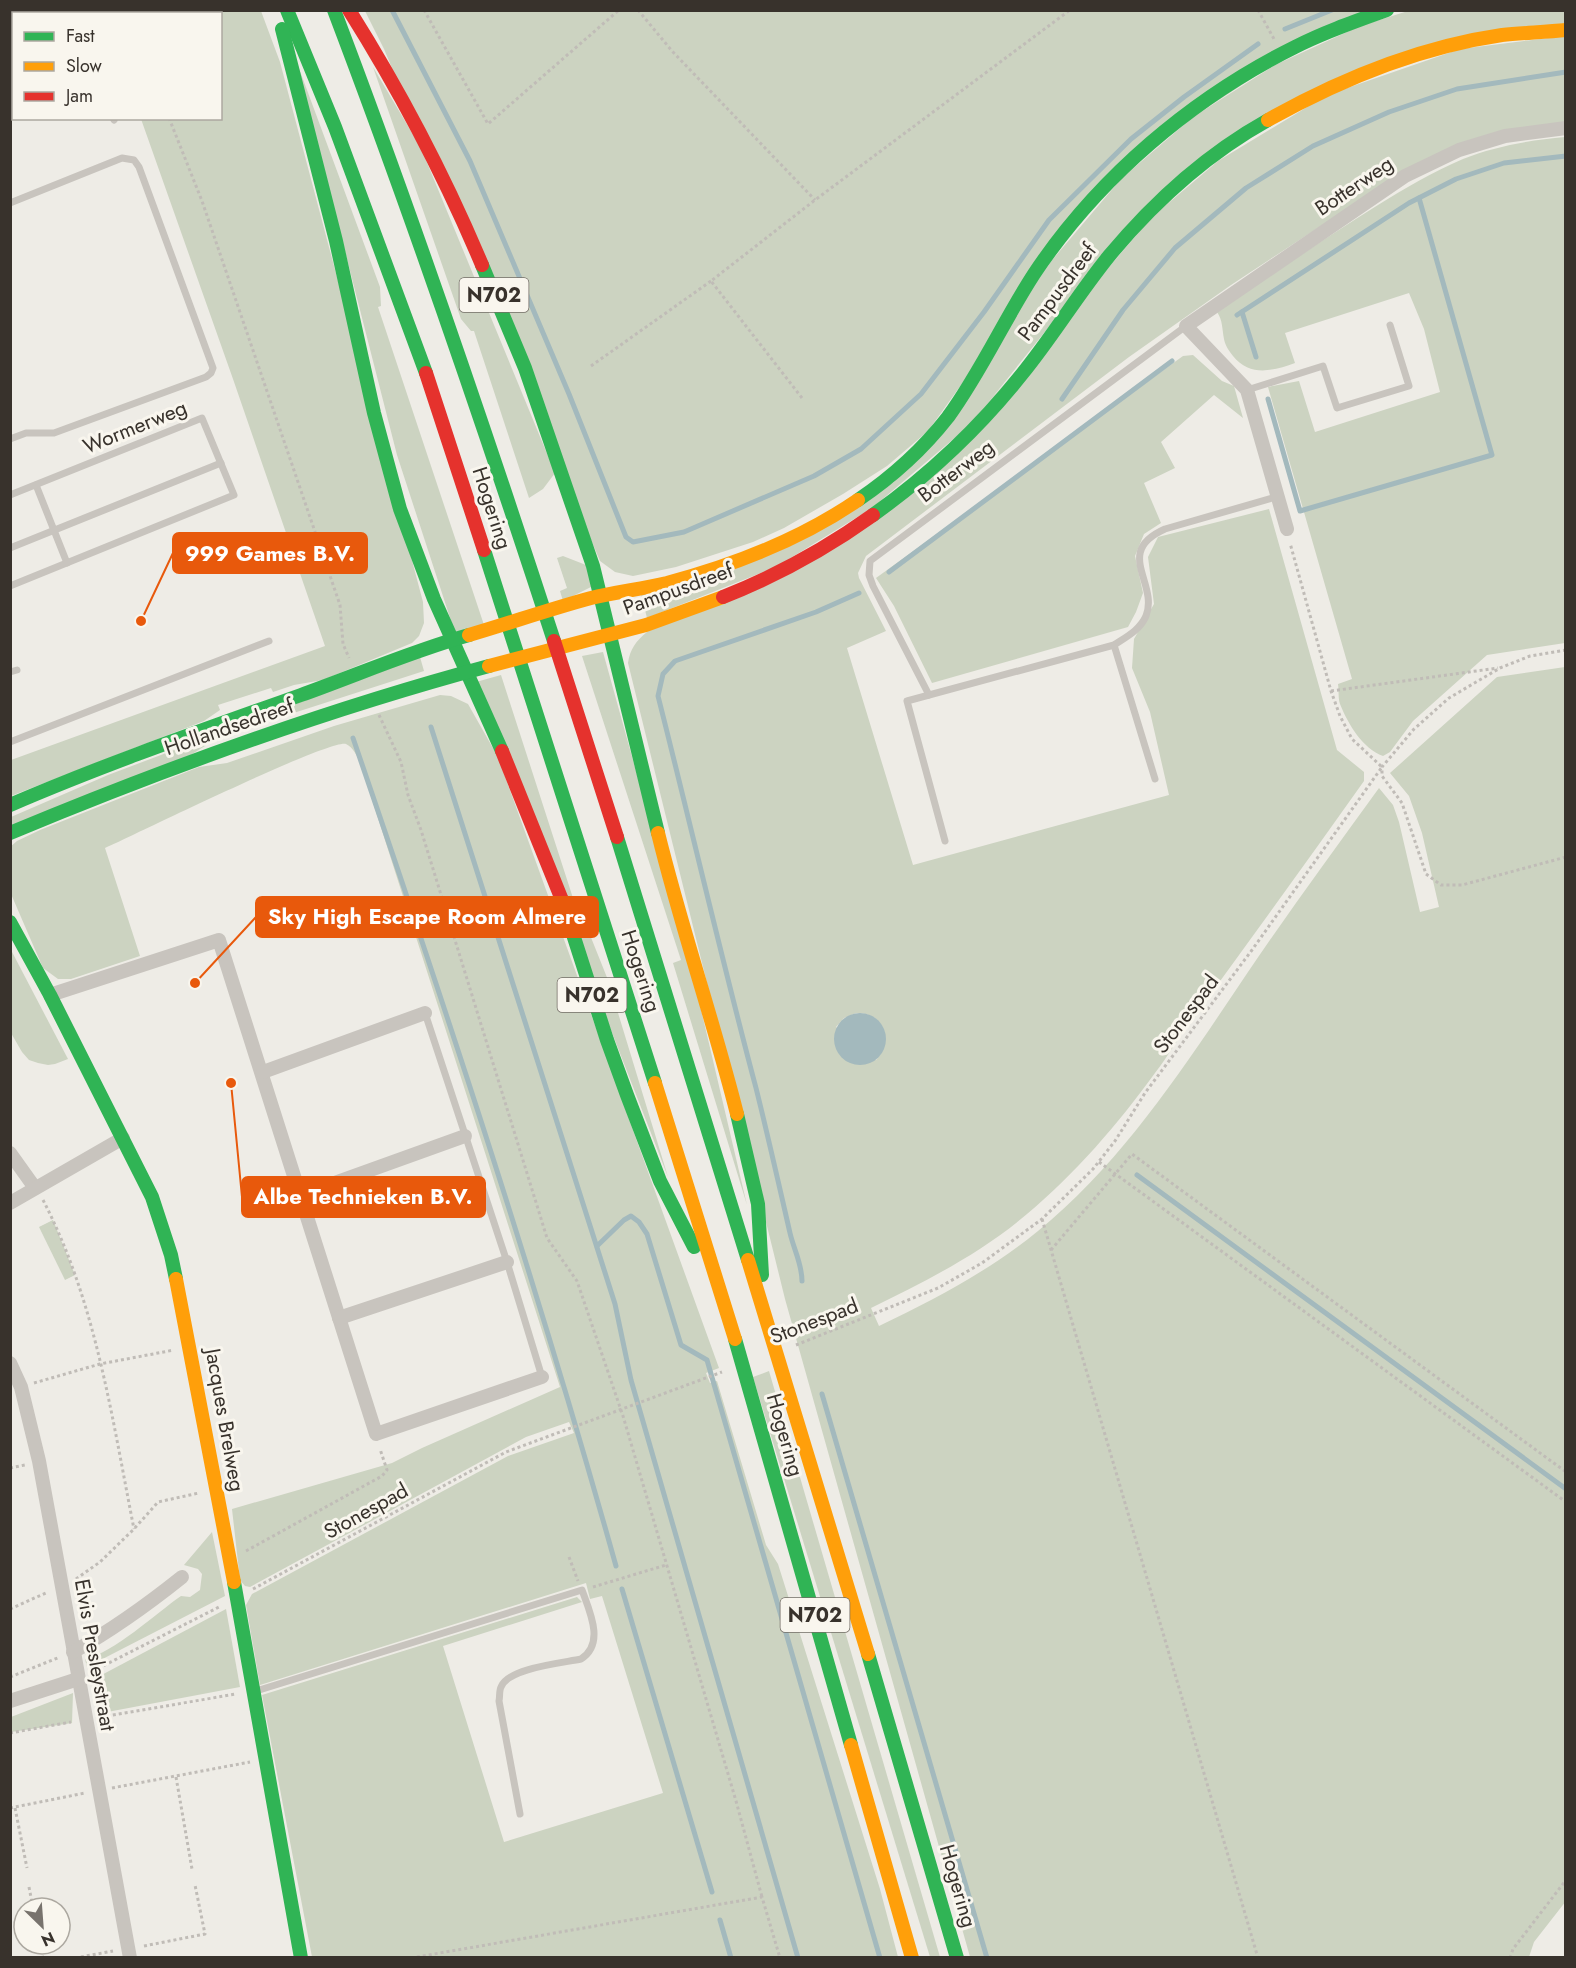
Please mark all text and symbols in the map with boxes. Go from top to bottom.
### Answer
legend [12,12,222,120]
text: Fast [66,23,95,49]
text: Slow [66,53,103,79]
text: Jam [64,83,93,109]
street label: Botterweg [1309,149,1399,223]
street label: Pampusdreef [1010,236,1104,347]
road number: N702 [460,278,528,312]
street label: Wormerweg [79,393,191,461]
street label: Botterweg [912,432,1000,510]
street label: Hogering [465,463,519,553]
callout: 999 Games B.V. [173,533,367,573]
text: 999 Games B.V. [185,537,355,569]
street label: Pampusdreef [619,555,738,623]
street label: Hollandsedreef [160,691,299,763]
callout: Sky High Escape Room Almere [256,897,598,937]
text: Sky High Escape Room Almere [268,900,586,932]
street label: Hogering [614,926,668,1016]
street label: Stonespad [1146,968,1226,1060]
road number: N702 [558,978,626,1012]
callout: Albe Technieken B.V. [242,1177,485,1217]
text: Albe Technieken B.V. [253,1180,473,1212]
street label: Stonespad [766,1290,862,1352]
street label: Jacques Brelweg [197,1343,252,1494]
street label: Hogering [759,1390,811,1480]
street label: Stonespad [318,1475,414,1547]
street label: Elvis Presleystraat [67,1577,123,1733]
road number: N702 [780,1598,850,1632]
street label: Hogering [932,1841,984,1931]
north arrow [12,1896,72,1956]
text: N [38,1926,59,1952]

